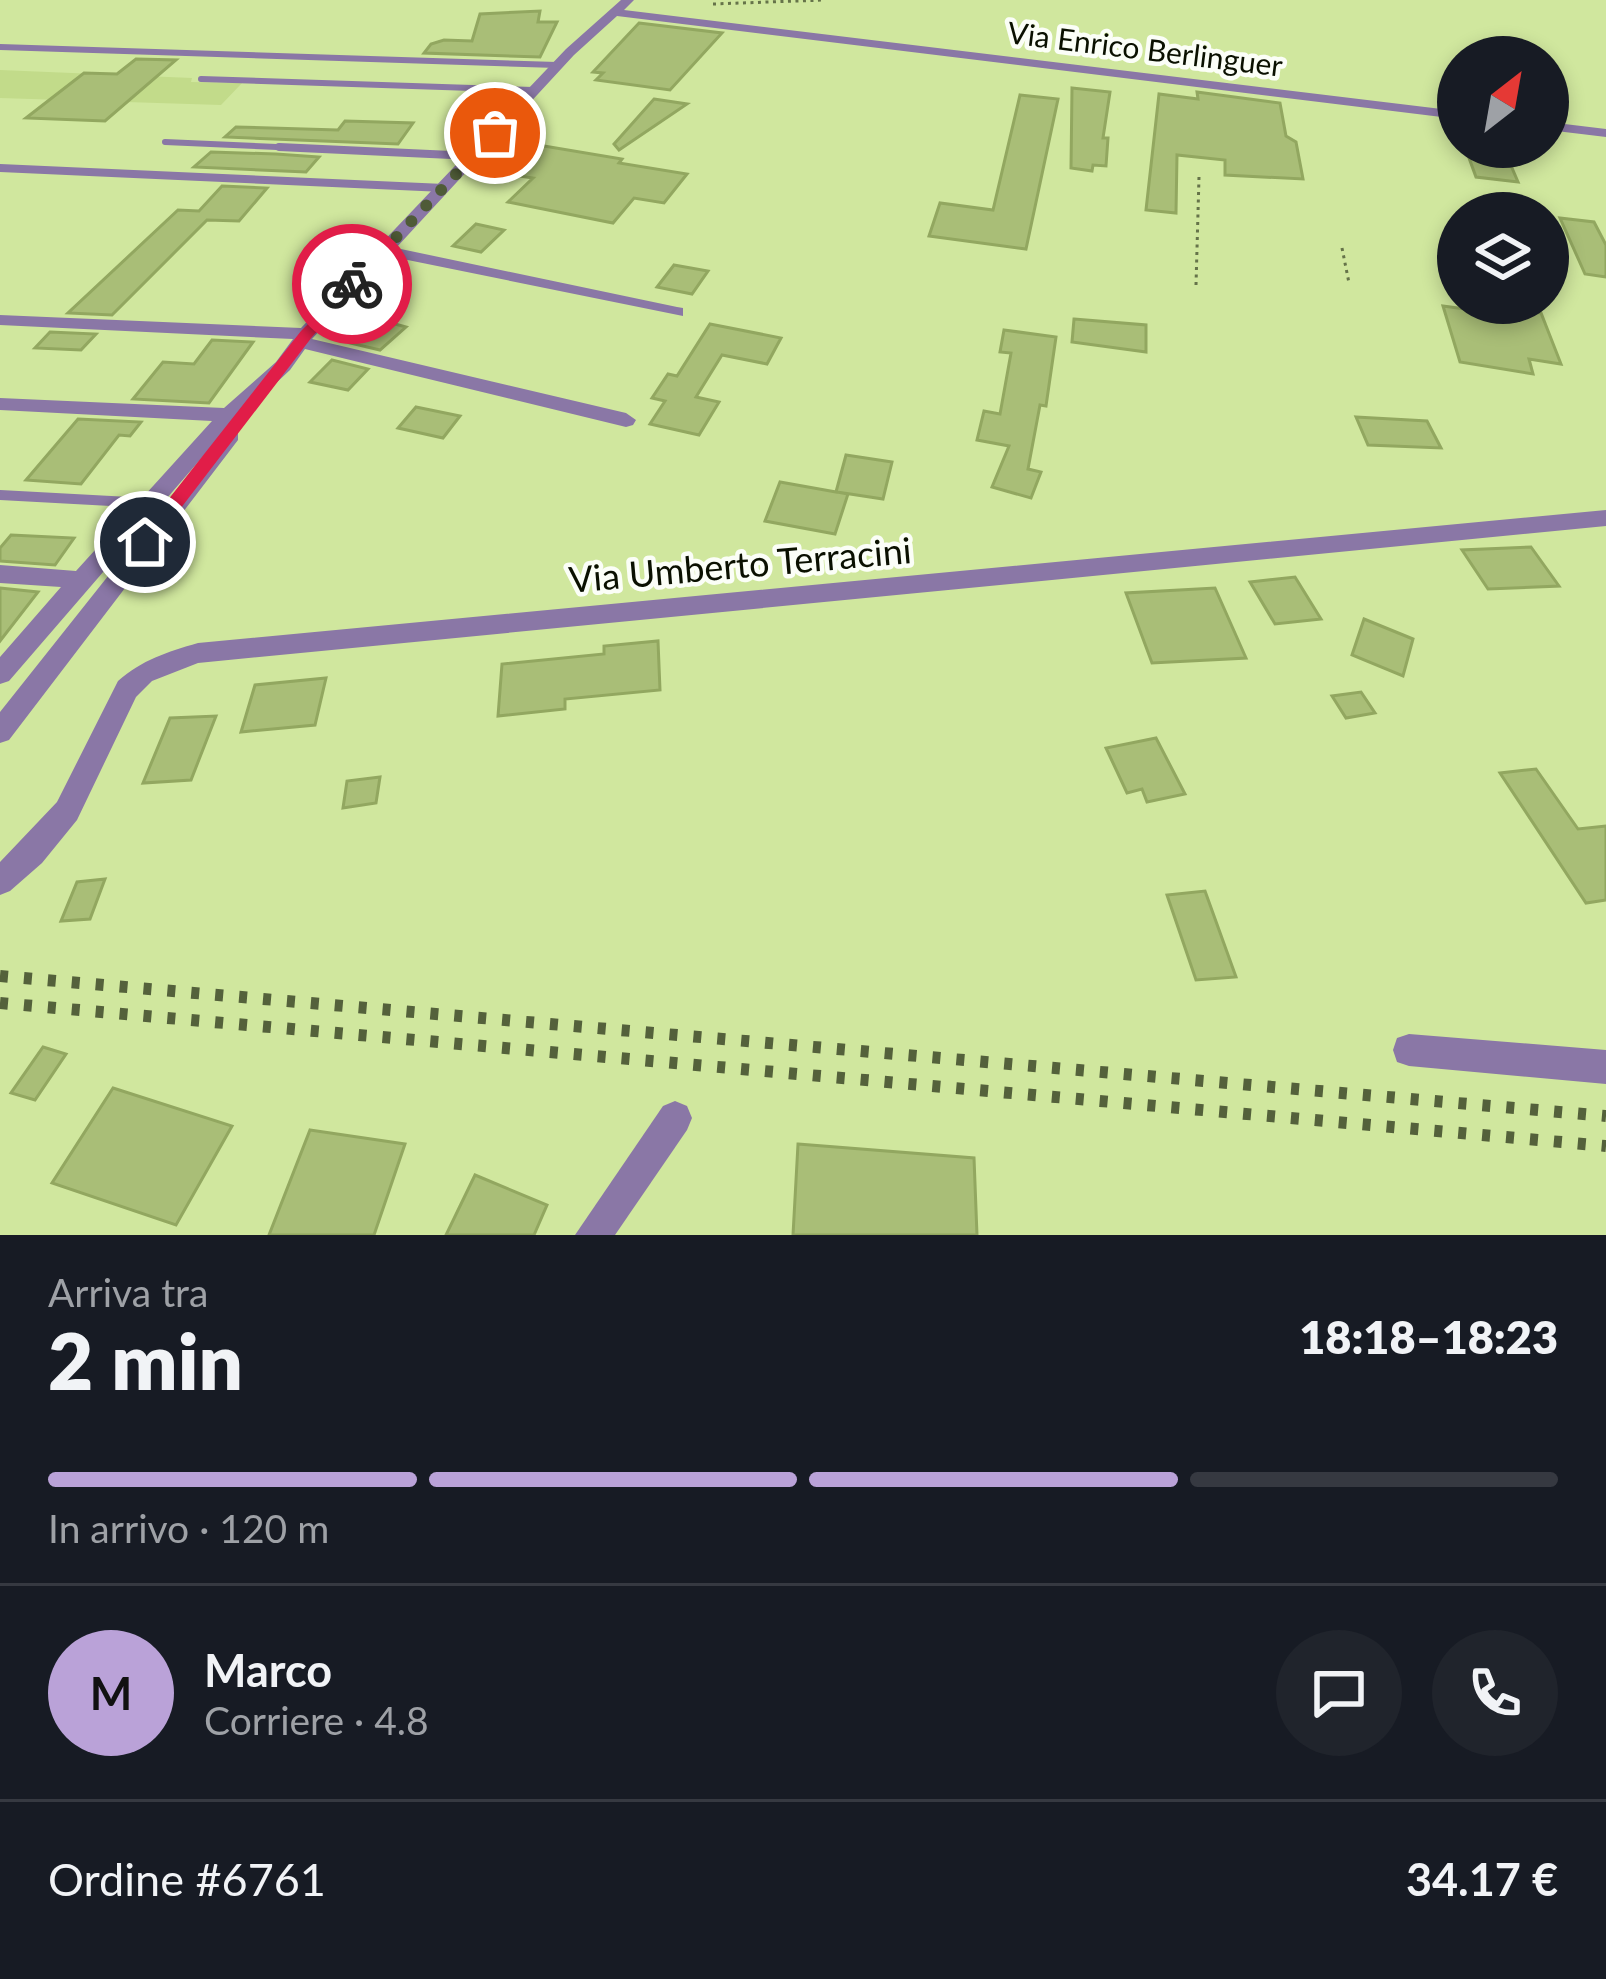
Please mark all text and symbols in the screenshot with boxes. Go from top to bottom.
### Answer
street label: Via Enrico Berlinguer [1006,13,1285,83]
north arrow [1437,36,1569,168]
map controls [1437,36,1569,324]
pin [444,82,546,184]
icon: bag [462,100,528,166]
button: layers [1437,192,1569,324]
courier [292,224,412,344]
icon: bike [319,251,385,317]
pin [94,491,196,593]
icon: home [112,509,178,575]
street label: Via Umberto Terracini [567,527,913,601]
text: Arriva tra [48,1269,208,1315]
text: 18:18–18:23 [1299,1310,1558,1364]
text: 2 min [48,1313,243,1407]
text: In arrivo · 120 m [48,1505,329,1551]
button: chat [1276,1630,1402,1756]
button: phone [1432,1630,1558,1756]
text: Marco [204,1643,332,1697]
text: M [90,1666,132,1720]
text: Corriere · 4.8 [204,1697,429,1743]
text: Ordine #6761 [48,1852,326,1906]
text: 34.17 € [1406,1852,1558,1906]

